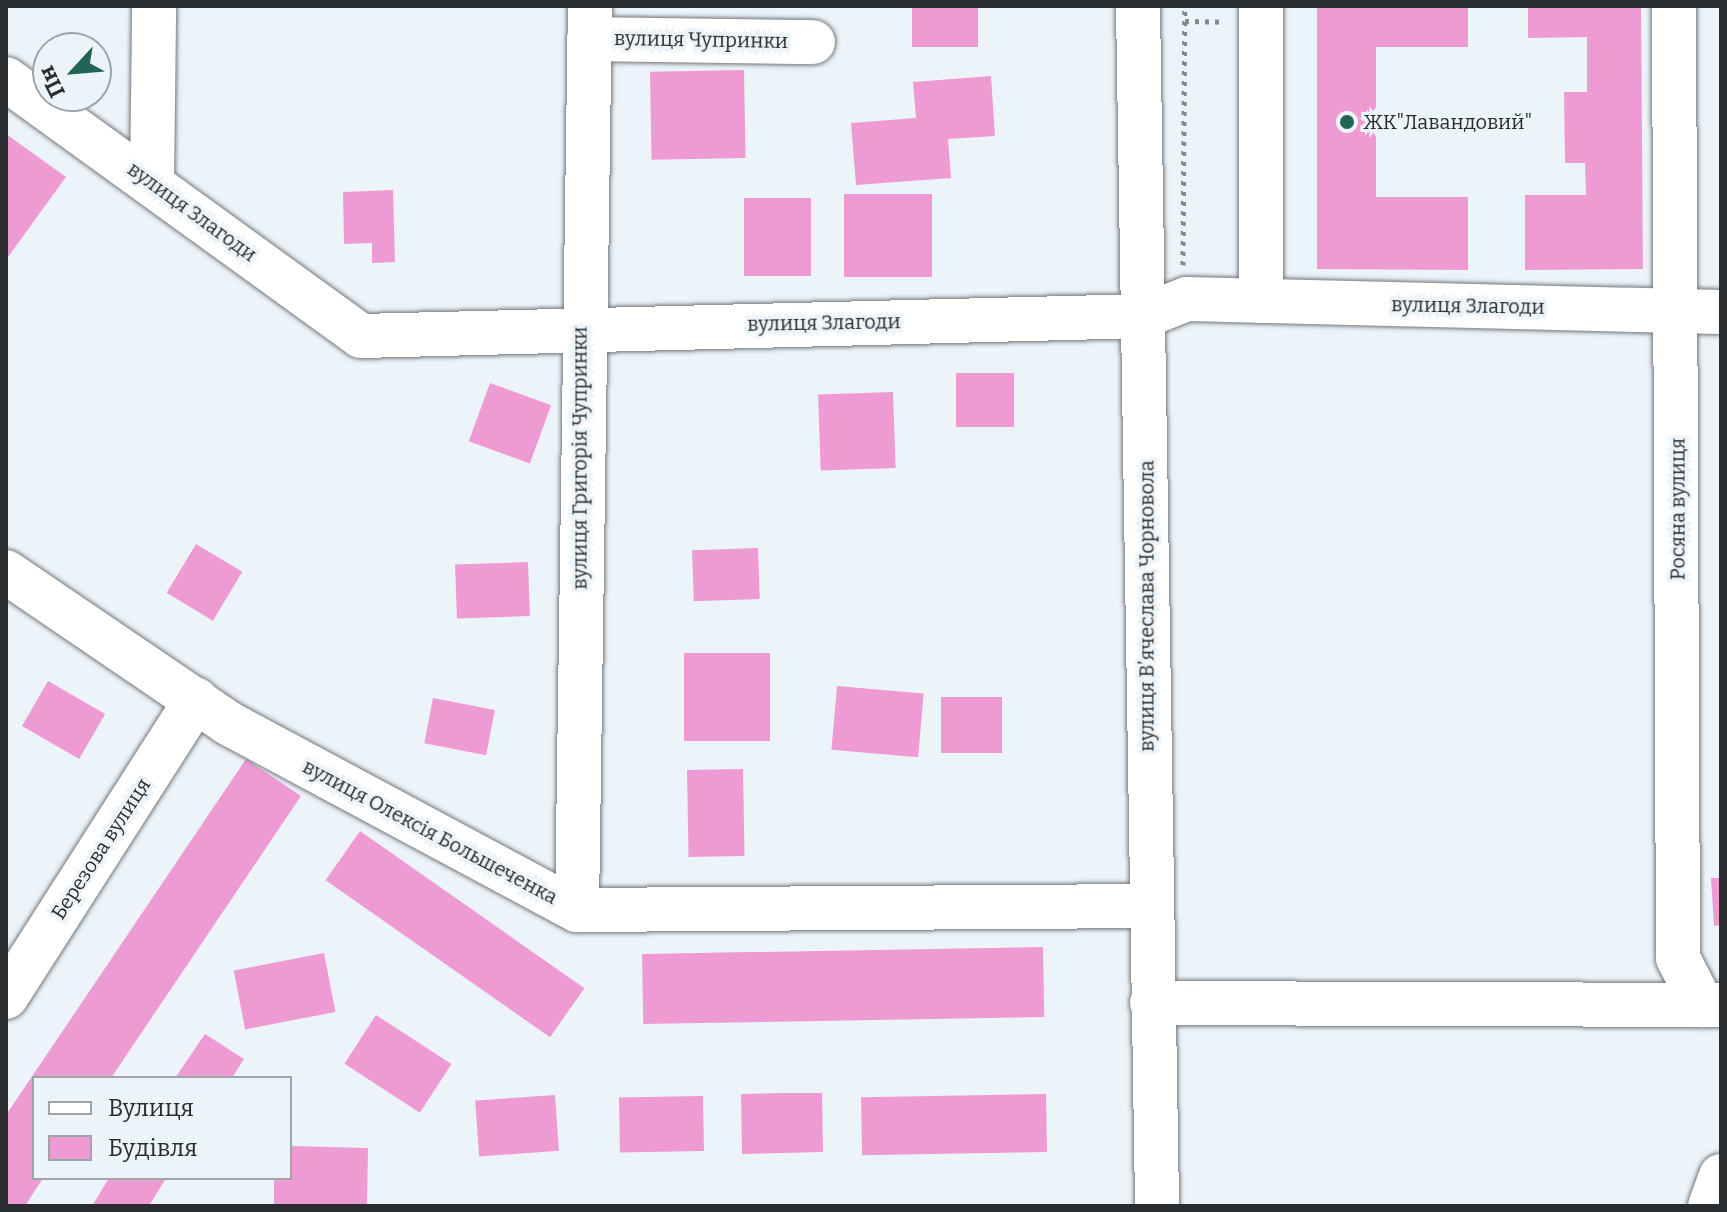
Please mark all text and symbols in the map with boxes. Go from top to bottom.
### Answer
street label: вулиця Чупринки [614,26,788,54]
north arrow [32,32,112,112]
text: Пн [33,62,71,102]
place label: ЖК"Лавандовий" [1363,110,1532,134]
marker: ЖК"Лавандовий" [1338,113,1356,131]
street label: вулиця Злагоди [123,157,261,267]
street label: вулиця Злагоди [1391,293,1545,319]
street label: вулиця Злагоди [747,310,901,336]
street label: вулиця Григорія Чупринки [568,326,592,590]
street label: Росяна вулиця [1666,438,1690,580]
street label: вулиця Вʼячеслава Чорновола [1135,460,1159,752]
street label: вулиця Олексія Большеченка [299,755,561,909]
street label: Березова вулиця [46,774,156,924]
legend [32,1076,292,1180]
text: Вулиця [108,1094,194,1122]
text: Будівля [108,1134,198,1162]

